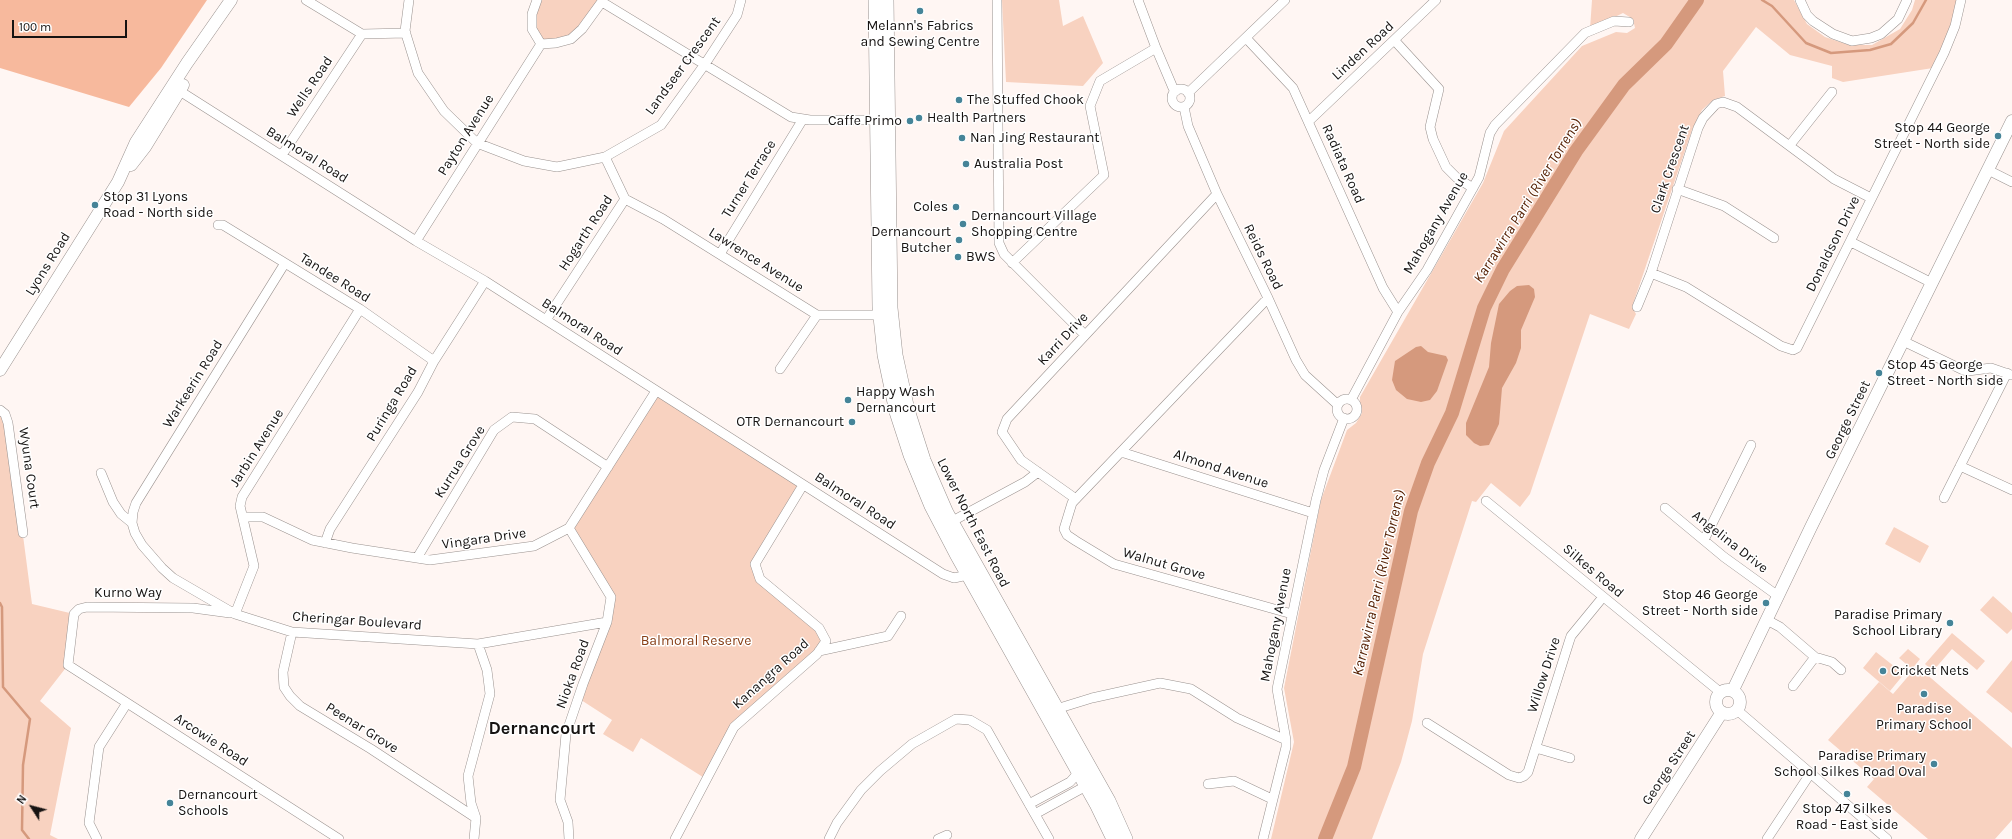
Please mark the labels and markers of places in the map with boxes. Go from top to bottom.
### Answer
marker: Melann's Fabrics and Sewing Centre [915,6,925,16]
place label: Melann's Fabrics and Sewing Centre [860,18,980,50]
place label: The Stuffed Chook [967,92,1084,108]
marker: The Stuffed Chook [954,95,964,105]
place label: Health Partners [927,110,1026,126]
place label: Caffe Primo [828,113,902,129]
marker: Health Partners [914,113,924,123]
marker: Caffe Primo [905,116,915,126]
place label: Stop 44 George Street - North side [1874,120,1990,152]
place label: Nan Jing Restaurant [970,130,1100,146]
marker: Stop 44 George Street - North side [1993,131,2003,141]
marker: Nan Jing Restaurant [957,133,967,143]
place label: Australia Post [974,156,1063,172]
marker: Australia Post [961,159,971,169]
place label: Stop 31 Lyons Road - North side [103,189,213,222]
place label: Coles [913,199,948,215]
marker: Stop 31 Lyons Road - North side [90,200,100,210]
marker: Coles [951,202,961,212]
place label: Dernancourt Village Shopping Centre [971,208,1097,240]
marker: Dernancourt Village Shopping Centre [958,219,968,229]
place label: Dernancourt Butcher [871,224,951,256]
marker: Dernancourt Butcher [954,235,964,245]
place label: BWS [966,249,996,265]
marker: BWS [953,252,963,262]
place label: Stop 45 George Street - North side [1887,357,2003,390]
marker: Stop 45 George Street - North side [1874,368,1884,378]
place label: Happy Wash Dernancourt [856,384,936,416]
marker: Happy Wash Dernancourt [843,395,853,405]
place label: OTR Dernancourt [736,414,844,430]
marker: OTR Dernancourt [847,417,857,427]
place label: Stop 46 George Street - North side [1642,587,1758,620]
marker: Stop 46 George Street - North side [1761,598,1771,608]
place label: Paradise Primary School Library [1834,607,1942,640]
marker: Paradise Primary School Library [1945,618,1955,628]
place label: Cricket Nets [1891,663,1969,679]
marker: Cricket Nets [1878,666,1888,676]
marker: Paradise Primary School [1919,689,1929,699]
place label: Paradise Primary School [1876,701,1972,734]
place label: Paradise Primary School Silkes Road Oval [1774,748,1926,780]
marker: Paradise Primary School Silkes Road Oval [1929,759,1939,769]
place label: Dernancourt Schools [178,787,258,820]
marker: Stop 47 Silkes Road - East side [1842,789,1852,799]
marker: Dernancourt Schools [165,798,175,808]
place label: Stop 47 Silkes Road - East side [1796,801,1898,834]

